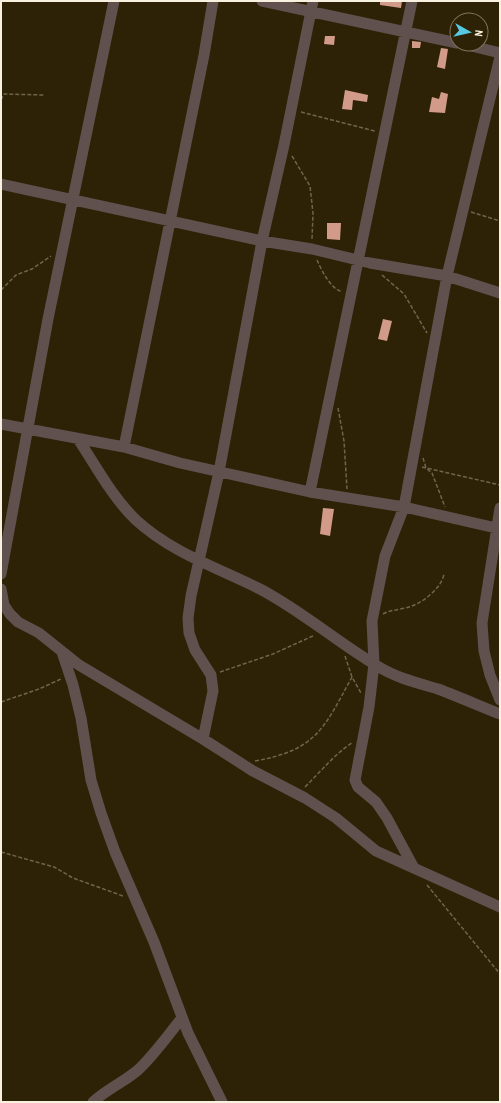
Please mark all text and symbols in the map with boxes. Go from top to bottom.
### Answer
north arrow [449,12,489,52]
text: N [472,29,486,38]

